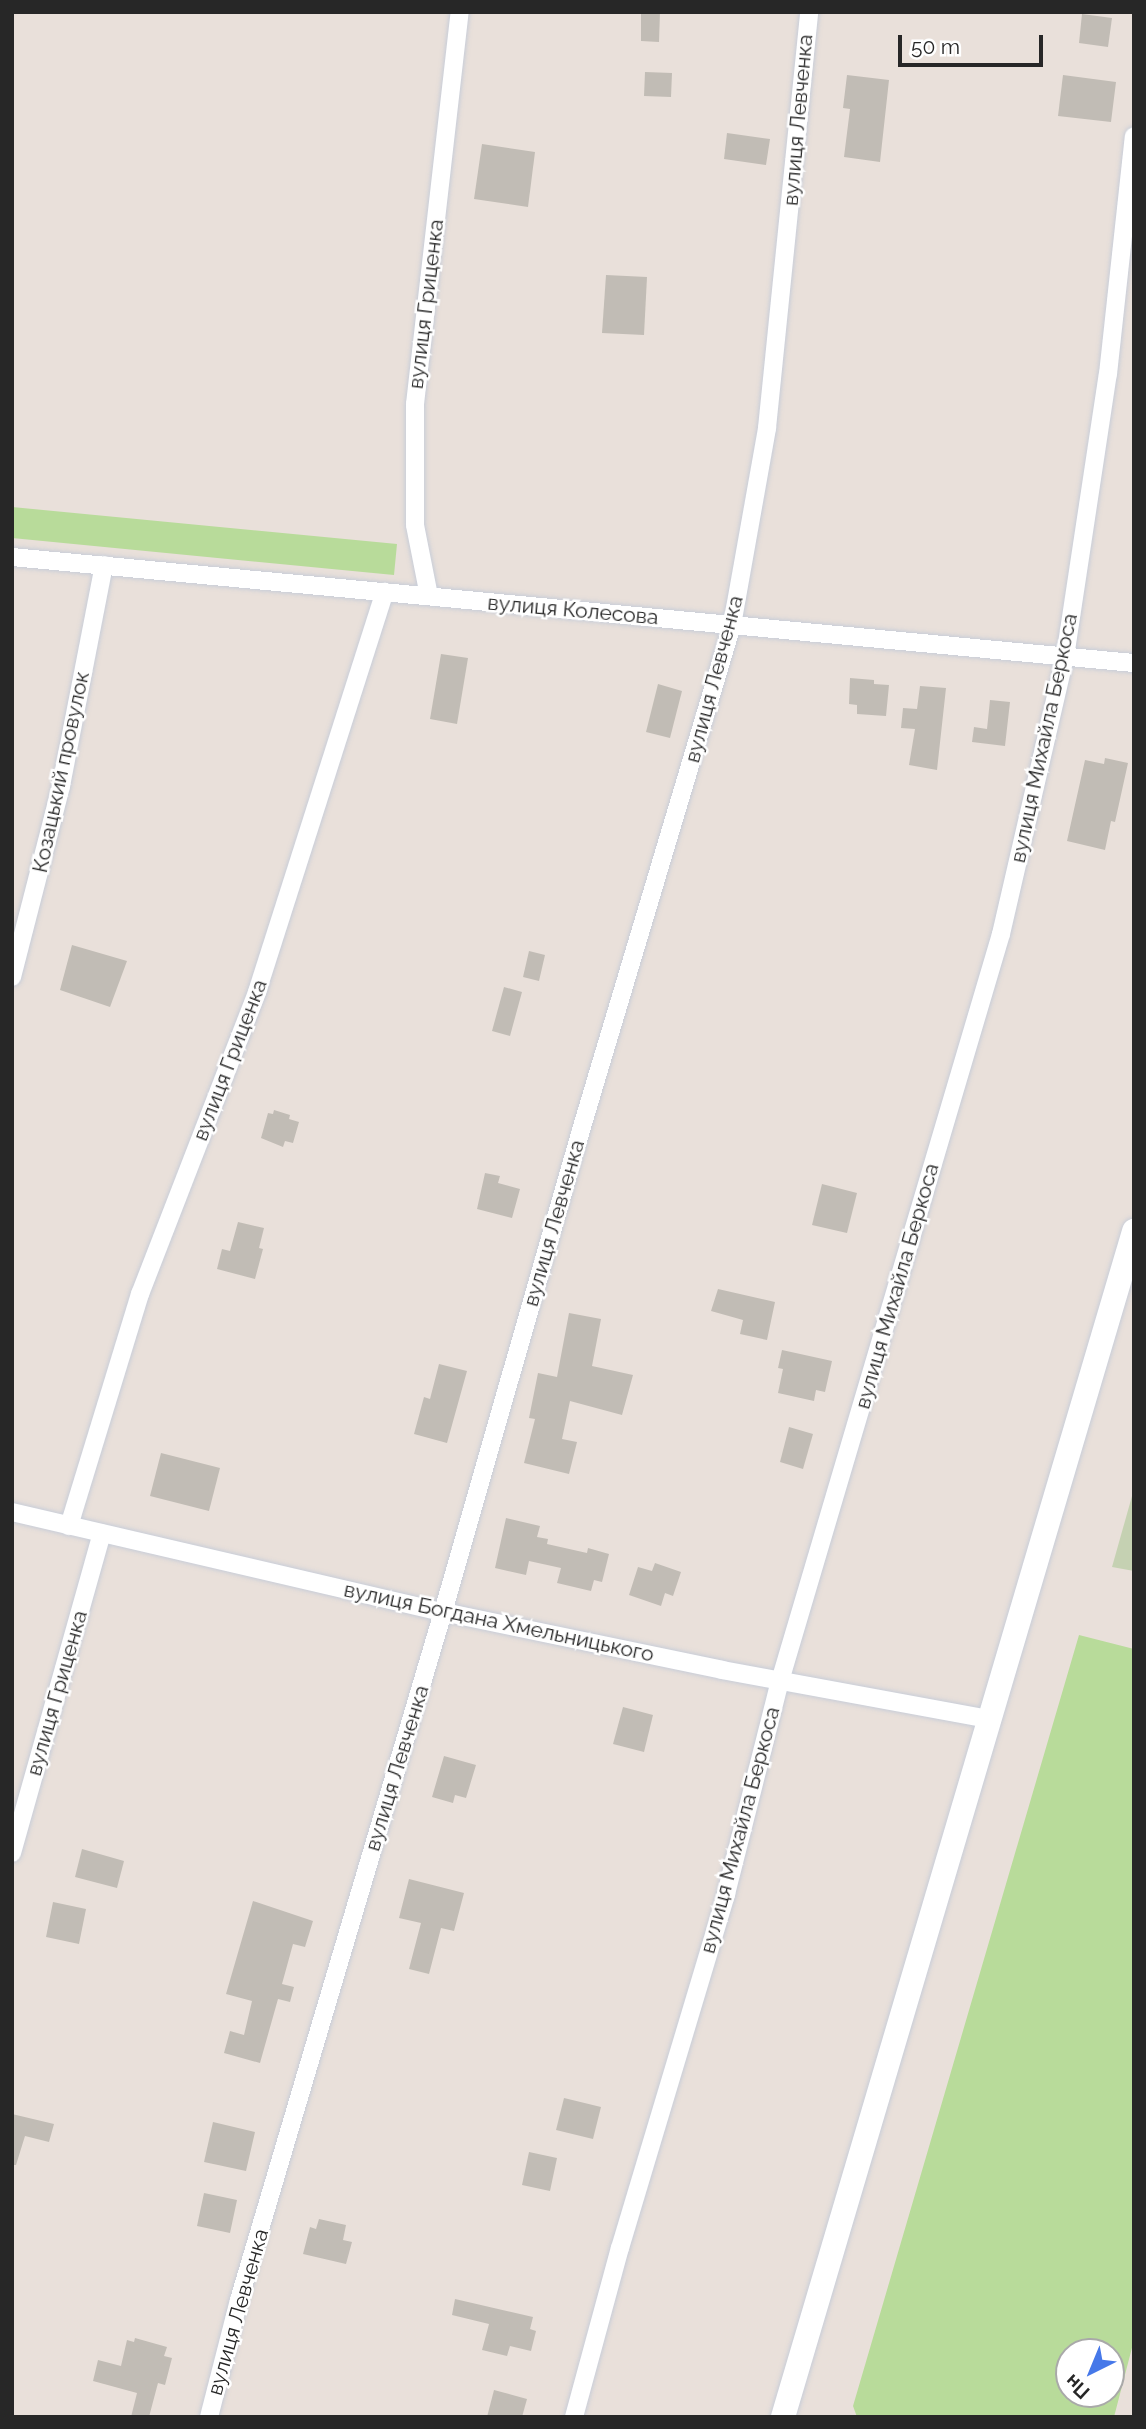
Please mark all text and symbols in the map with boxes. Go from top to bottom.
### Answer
scale bar [901,21,1046,65]
street label: вулиця Левченка [778,33,818,207]
text: 50 m [911,34,960,59]
street label: вулиця Гриценка [403,218,449,390]
street label: вулиця Колесова [486,590,660,630]
street label: вулиця Левченка [680,593,748,765]
street label: вулиця Михайла Беркоса [1005,611,1083,865]
street label: Козацький провулок [27,669,95,875]
street label: вулиця Гриценка [188,976,272,1144]
street label: вулиця Левченка [518,1137,590,1309]
street label: вулиця Михайла Беркоса [850,1160,944,1412]
street label: вулиця Богдана Хмельницького [342,1577,656,1667]
street label: вулиця Гриценка [21,1607,93,1779]
street label: вулиця Левченка [360,1682,434,1854]
street label: вулиця Михайла Беркоса [695,1704,785,1956]
street label: вулиця Левченка [202,2226,274,2398]
north arrow [1055,2338,1125,2408]
text: Пн [1060,2370,1094,2404]

